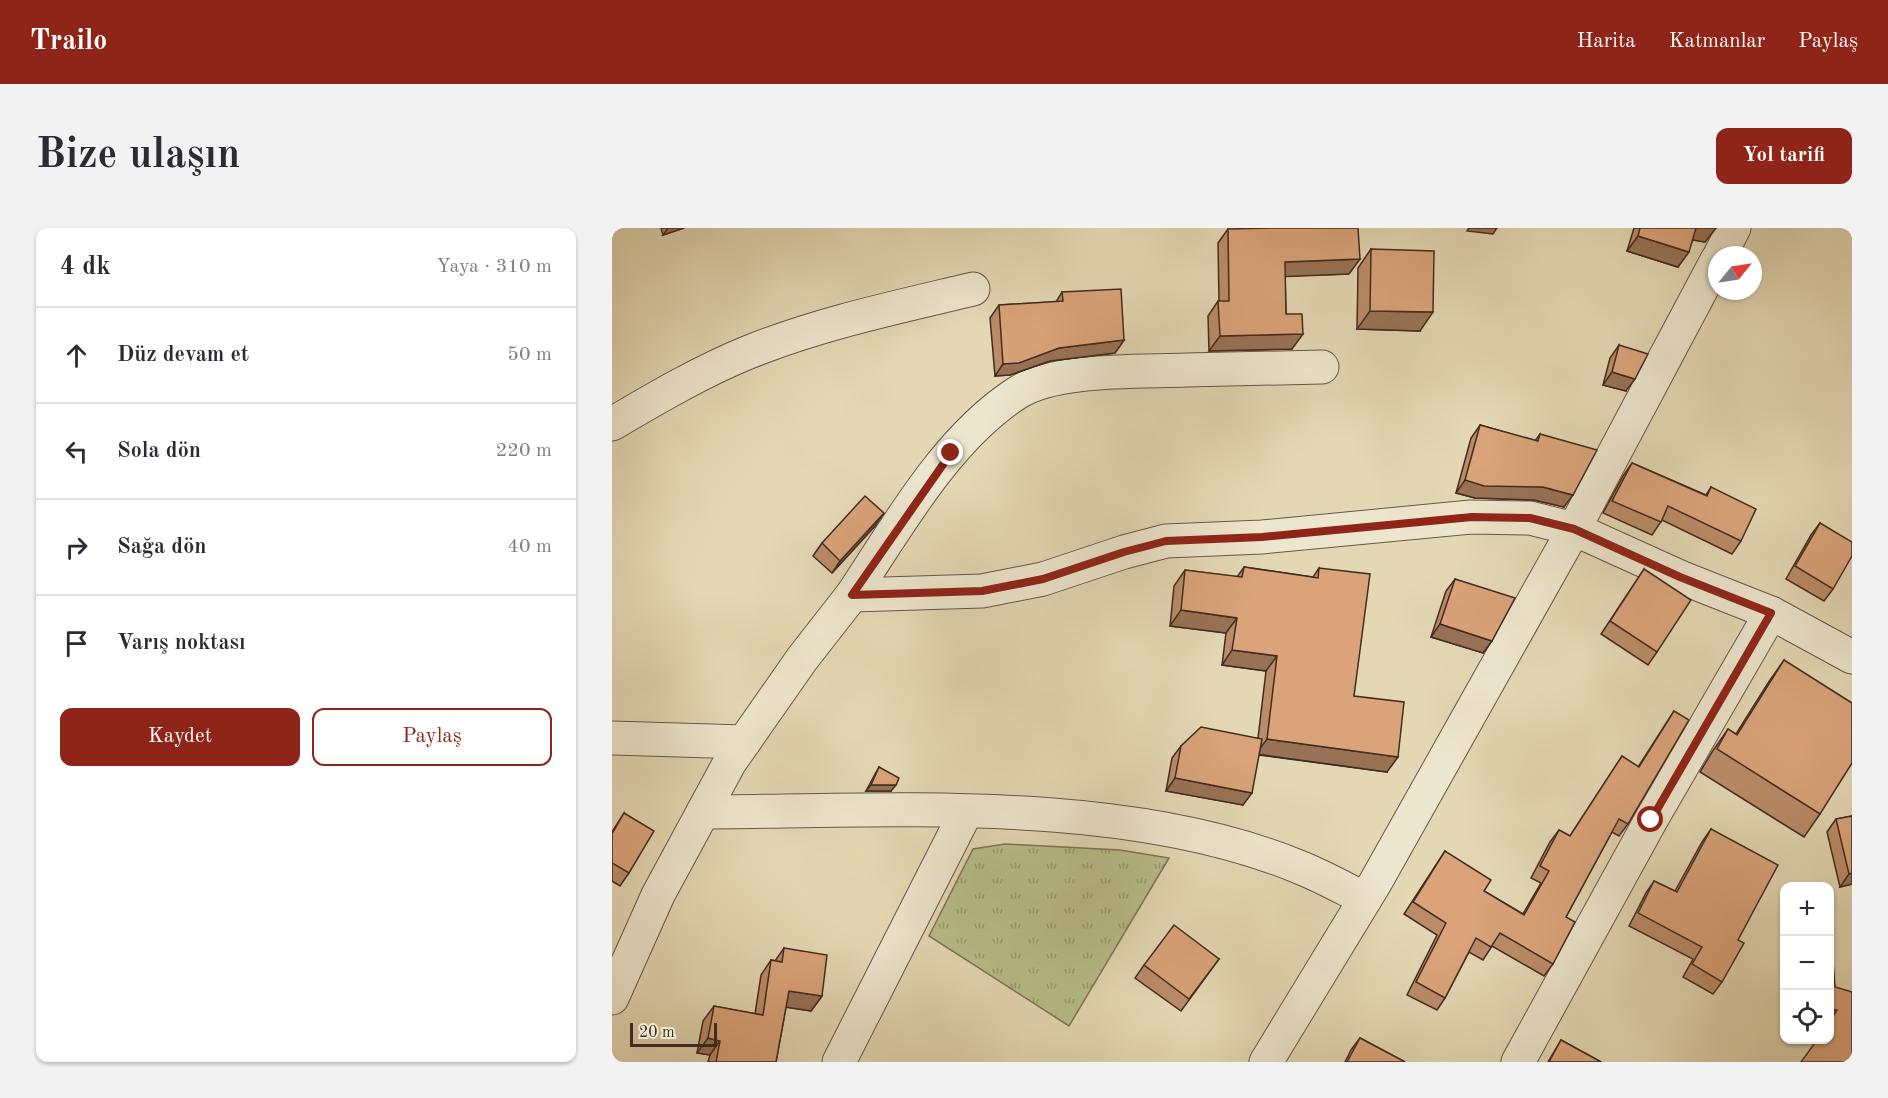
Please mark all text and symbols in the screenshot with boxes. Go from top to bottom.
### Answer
text: Trailo [30,28,107,56]
text: Harita [1577,31,1636,52]
text: Katmanlar [1669,31,1765,52]
text: Paylaş [1798,31,1858,52]
button: Yol tarifi [1716,128,1852,184]
text: Bize ulaşın [36,135,240,177]
north arrow [1708,246,1762,300]
text: 4 dk [60,254,111,280]
text: Yaya · 310 m [436,257,552,277]
icon: ahead [60,339,93,372]
text: Düz devam et [117,344,249,366]
text: 50 m [507,345,552,365]
icon: left [60,435,93,468]
route end [937,439,963,465]
text: Sola dön [117,440,201,462]
text: 220 m [496,441,552,461]
icon: right [60,531,93,564]
text: Sağa dön [117,536,207,558]
text: 40 m [507,537,552,557]
icon: arrive [60,627,93,660]
text: Varış noktası [117,632,246,654]
button: Kaydet [60,708,300,766]
button: Paylaş [312,708,552,766]
route start [1637,806,1663,832]
map controls [1780,882,1834,1044]
button: + [1780,882,1834,936]
button: − [1780,936,1834,990]
button: locate [1780,990,1834,1044]
scale bar [630,1020,717,1048]
text: 20 m [639,1025,675,1041]

